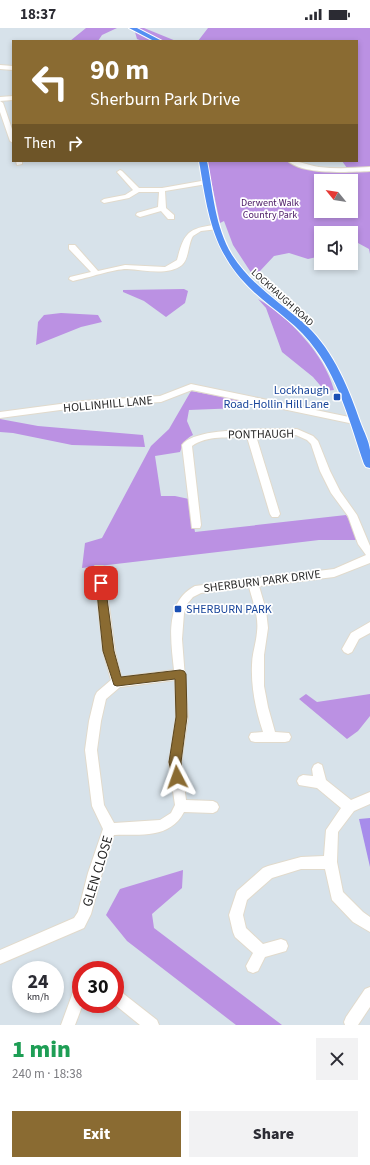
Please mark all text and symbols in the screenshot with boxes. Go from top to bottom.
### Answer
text: 18:37 [20,4,56,25]
text: 90 m [90,50,149,90]
icon: left [24,56,76,108]
text: Sherburn Park Drive [90,87,240,112]
icon: right [64,132,86,154]
text: Then [24,133,56,154]
north arrow [314,174,358,218]
map controls [314,174,358,270]
park label: Derwent Walk Country Park [241,196,299,222]
button: sound [314,226,358,270]
street label: LOCKHAUGH ROAD [248,266,317,330]
place label: Lockhaugh Road-Hollin Hill Lane [223,382,329,413]
street label: HOLLINHILL LANE [63,392,154,417]
marker: Lockhaugh Road-Hollin Hill Lane [332,392,342,402]
street label: PONTHAUGH [228,425,294,444]
pin [84,566,118,600]
street label: SHERBURN PARK DRIVE [202,566,322,597]
icon: arrive [90,572,112,594]
place label: SHERBURN PARK [186,601,272,618]
marker: SHERBURN PARK [173,604,183,614]
position arrow [156,756,198,798]
street label: GLEN CLOSE [78,833,118,909]
speed limit sign: 30 [72,961,124,1013]
text: 24 [27,968,49,996]
text: km/h [27,990,49,1004]
text: 1 min [12,1032,71,1067]
button: close [316,1038,358,1080]
text: 240 m · 18:38 [12,1065,82,1083]
button: Exit [12,1111,181,1157]
button: Share [189,1111,358,1157]

